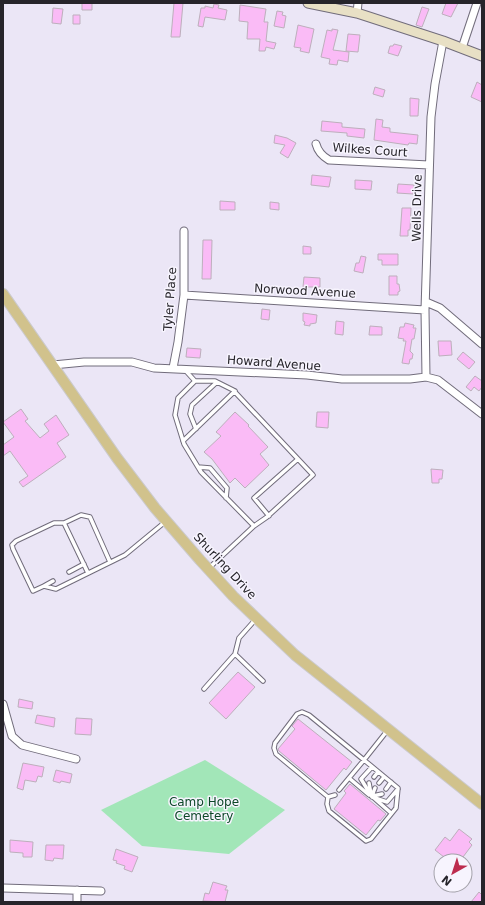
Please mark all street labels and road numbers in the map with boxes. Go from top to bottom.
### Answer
street label: Wilkes Court [332,140,408,160]
street label: Wells Drive [409,174,425,242]
street label: Tyler Place [161,267,179,332]
street label: Norwood Avenue [254,281,356,301]
street label: Howard Avenue [226,353,322,373]
street label: Shurling Drive [191,530,259,602]

